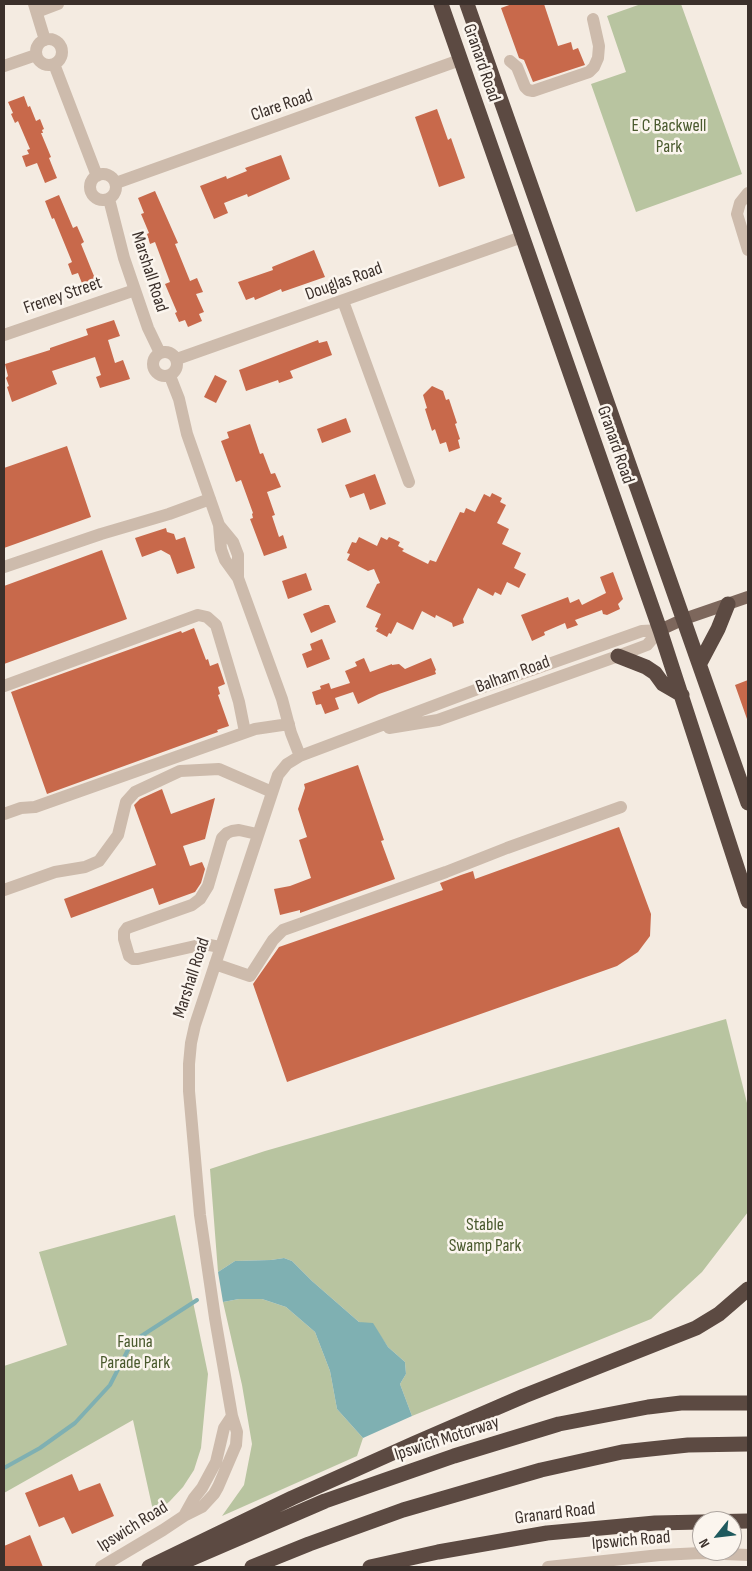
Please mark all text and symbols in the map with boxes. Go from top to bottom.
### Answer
street label: Granard Road [458,21,504,105]
street label: Clare Road [248,85,316,127]
park label: E C Backwell Park [632,115,706,158]
street label: Marshall Road [126,229,172,315]
street label: Douglas Road [302,258,386,306]
street label: Freney Street [21,273,105,319]
street label: Granard Road [592,403,638,487]
street label: Balham Road [473,652,553,698]
street label: Marshall Road [169,935,215,1021]
park label: Stable Swamp Park [449,1214,521,1256]
park label: Fauna Parade Park [100,1331,170,1374]
street label: Ipswich Motorway [392,1412,502,1466]
street label: Ipswich Road [94,1497,172,1557]
street label: Granard Road [514,1498,596,1530]
north arrow [692,1511,742,1561]
street label: Ipswich Road [591,1527,671,1555]
text: N [695,1536,714,1550]

